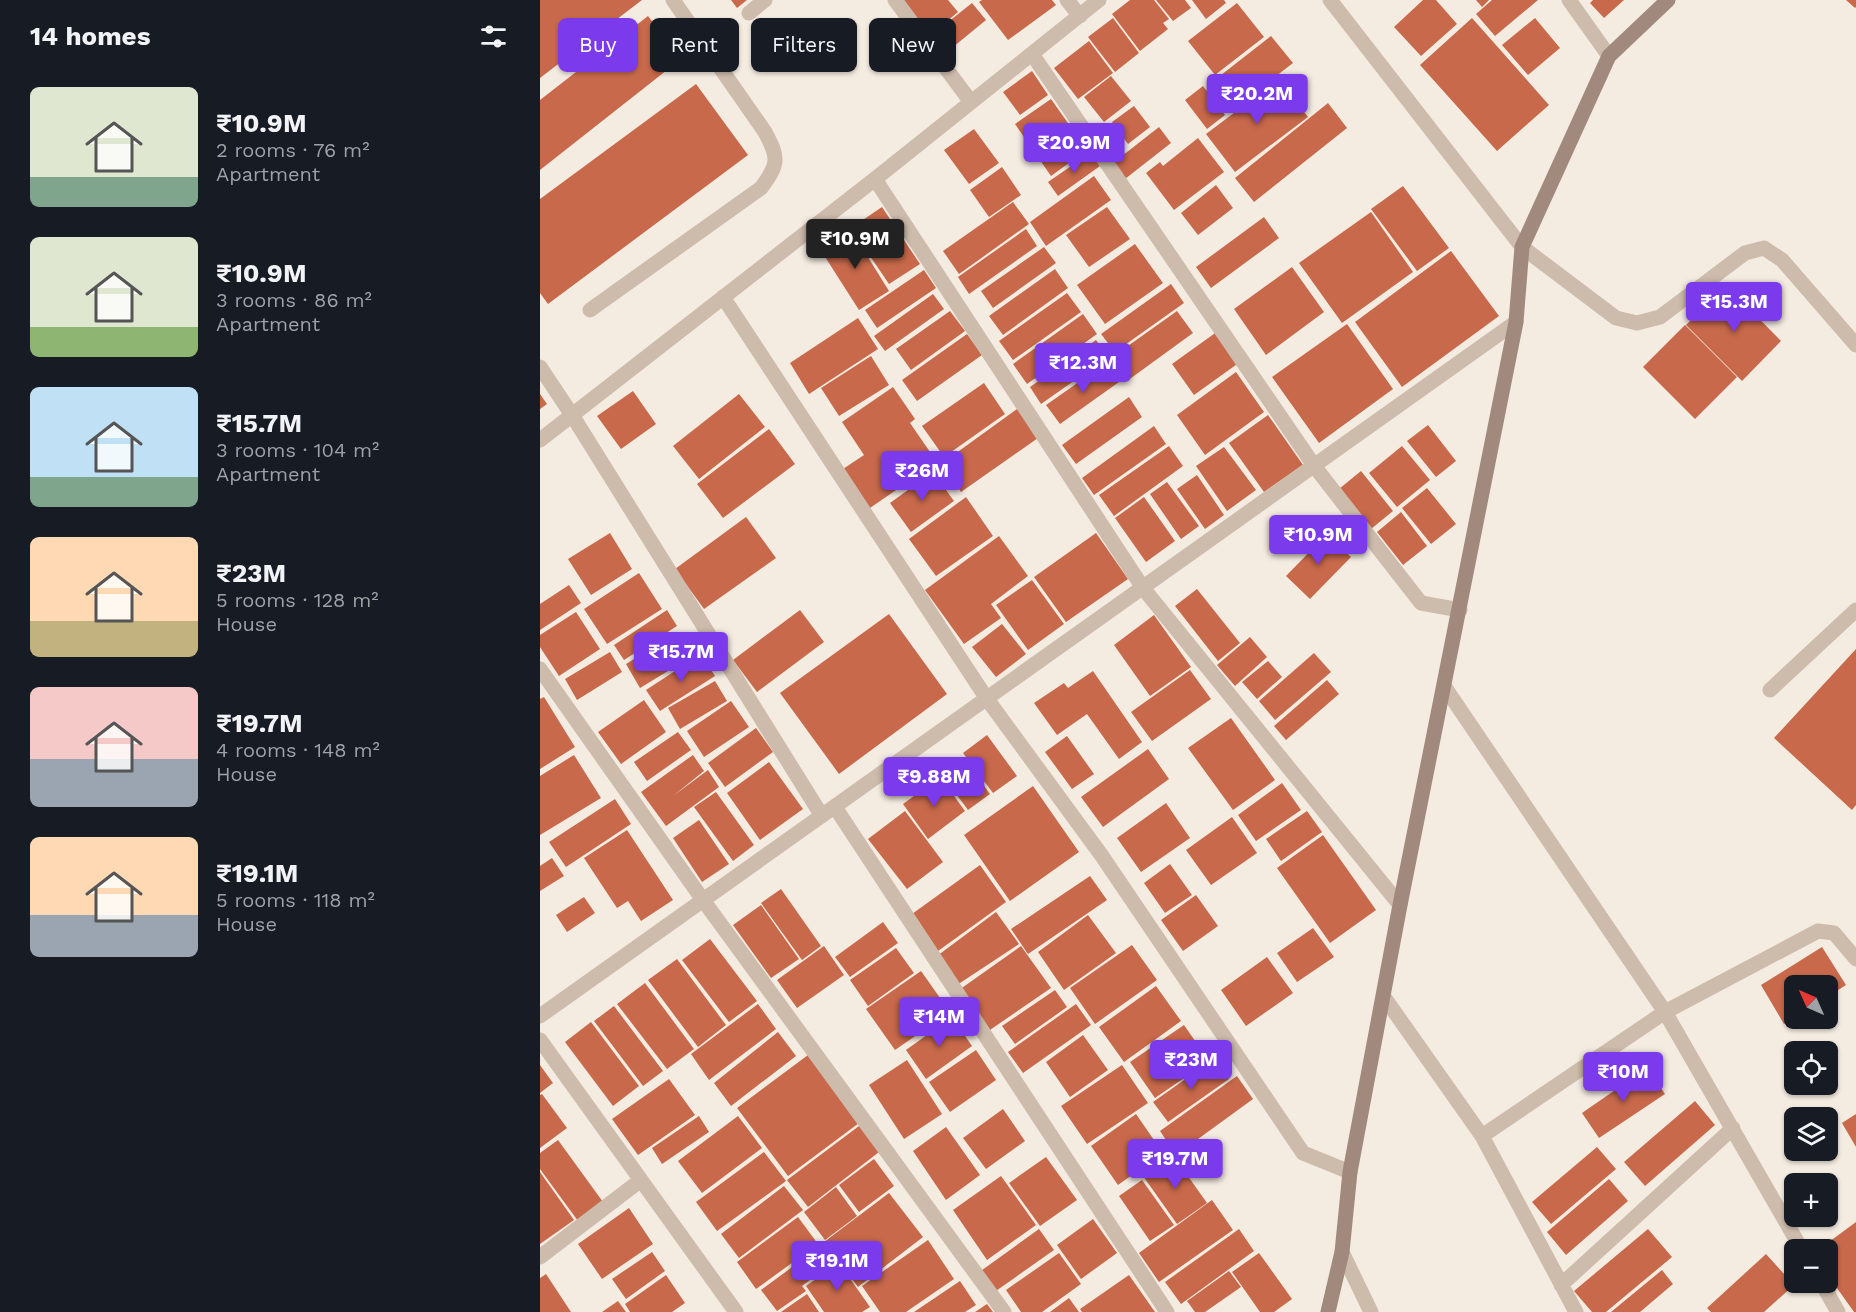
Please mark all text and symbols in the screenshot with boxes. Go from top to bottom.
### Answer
chip: Buy [558,18,638,72]
chip: Rent [650,18,739,72]
chip: Filters [751,18,857,72]
chip: New [869,18,956,72]
icon: filters [477,20,510,53]
text: 14 homes [30,21,151,51]
pin: ₹20.2M [1208,74,1306,125]
text: ₹20.2M [1221,81,1293,105]
text: ₹10.9M [216,108,307,138]
icon: home [78,111,150,183]
pin: ₹20.9M [1025,123,1123,174]
text: ₹20.9M [1038,130,1110,154]
text: 2 rooms · 76 m² [216,138,369,162]
text: Apartment [216,162,320,186]
pin: ₹10.9M [806,219,904,270]
text: ₹10.9M [820,226,890,250]
text: ₹10.9M [216,258,307,288]
icon: home [78,261,150,333]
pin: ₹15.3M [1685,282,1783,333]
text: 3 rooms · 86 m² [216,288,372,312]
text: ₹15.3M [1700,289,1768,313]
text: Apartment [216,312,320,336]
pin: ₹12.3M [1034,343,1132,394]
text: ₹12.3M [1049,350,1117,374]
text: ₹15.7M [216,408,302,438]
icon: home [78,411,150,483]
text: 3 rooms · 104 m² [216,438,379,462]
pin: ₹26M [886,451,958,502]
text: ₹26M [895,458,949,482]
text: Apartment [216,462,320,486]
pin: ₹10.9M [1269,515,1367,566]
text: ₹10.9M [1283,522,1353,546]
text: ₹23M [216,558,286,588]
icon: home [78,561,150,633]
text: 5 rooms · 128 m² [216,588,379,612]
text: House [216,612,277,636]
pin: ₹15.7M [632,632,730,683]
text: ₹15.7M [648,639,714,663]
text: ₹19.7M [216,708,303,738]
icon: home [78,711,150,783]
text: 4 rooms · 148 m² [216,738,380,762]
pin: ₹9.88M [885,757,983,808]
text: House [216,762,277,786]
text: ₹9.88M [897,764,971,788]
text: ₹19.1M [216,858,298,888]
icon: home [78,861,150,933]
text: 5 rooms · 118 m² [216,888,375,912]
text: House [216,912,277,936]
north arrow [1784,975,1838,1029]
map controls [1784,975,1838,1293]
pin: ₹14M [903,997,975,1048]
text: ₹14M [913,1004,965,1028]
pin: ₹23M [1155,1040,1227,1091]
button: locate [1784,1041,1838,1095]
text: ₹23M [1164,1047,1218,1071]
pin: ₹10M [1587,1052,1659,1103]
text: ₹10M [1597,1059,1649,1083]
button: layers [1784,1107,1838,1161]
pin: ₹19.7M [1126,1139,1224,1190]
text: ₹19.7M [1142,1146,1208,1170]
button: + [1784,1173,1838,1227]
button: − [1784,1239,1838,1293]
pin: ₹19.1M [788,1241,886,1292]
text: ₹19.1M [805,1248,869,1272]

